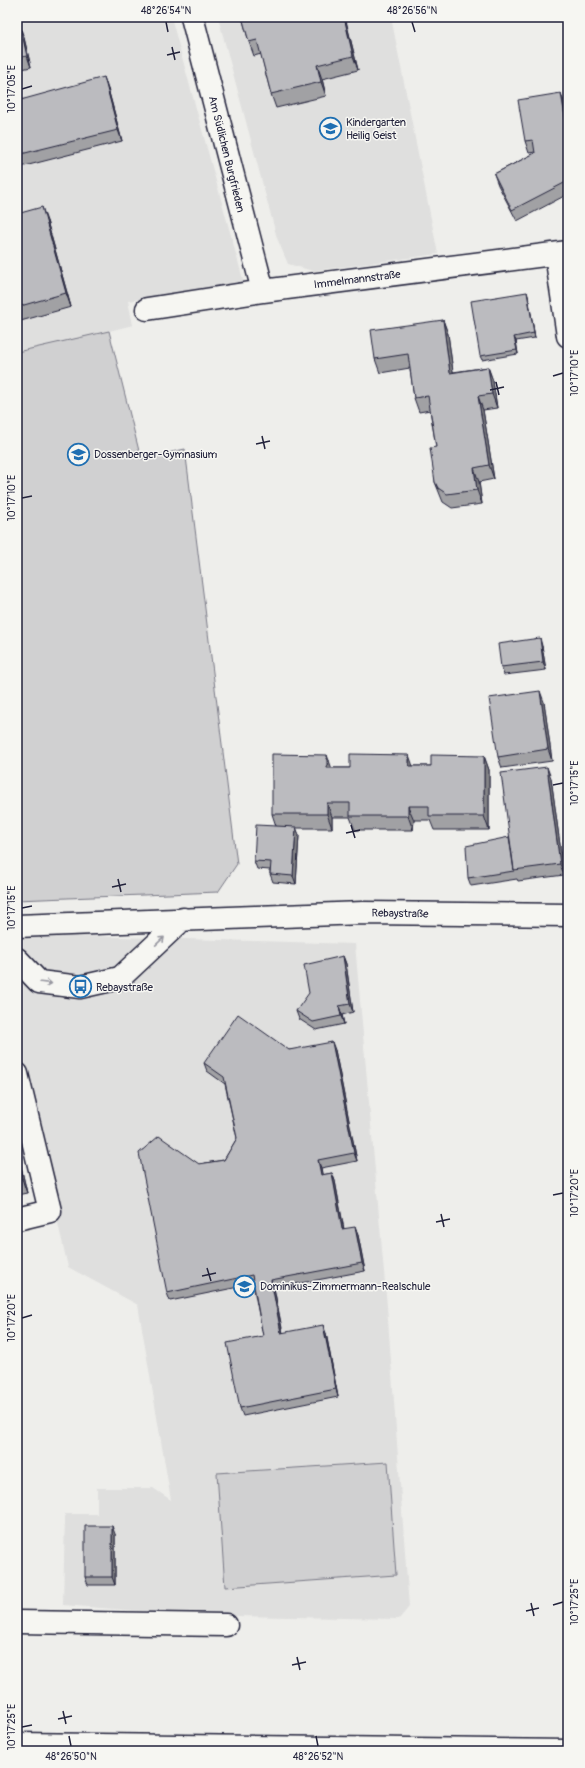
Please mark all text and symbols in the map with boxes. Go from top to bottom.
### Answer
text: 48°26'54"N [141,5,192,17]
text: 48°26'56"N [387,5,438,17]
text: 10°17'05"E [6,65,18,113]
street label: Am Südlichen Burgfrieden [206,95,247,214]
school or university icon: Kindergarten Heilig Geist [317,115,343,141]
place label: Kindergarten Heilig Geist [346,116,406,142]
street label: Immelmannstraße [313,268,402,291]
text: 10°17'10"E [569,350,581,396]
school or university icon: Dossenberger-Gymnasium [66,441,92,467]
place label: Dossenberger-Gymnasium [94,448,218,461]
text: 10°17'10"E [6,475,18,521]
text: 10°17'15"E [569,761,581,805]
text: 10°17'15"E [6,886,18,930]
street label: Rebaystraße [371,907,429,921]
one-way arrow [155,936,165,945]
bus stop icon: Rebaystraße [67,974,93,1000]
one-way arrow [39,979,52,987]
place label: Rebaystraße [96,981,153,994]
text: 10°17'20"E [569,1169,581,1217]
school or university icon: Dominikus-Zimmermann-Realschule [231,1273,257,1299]
place label: Dominikus-Zimmermann-Realschule [260,1280,431,1293]
text: 10°17'20"E [6,1294,18,1342]
text: 10°17'25"E [569,1579,581,1625]
text: 10°17'25"E [6,1704,18,1750]
text: 48°26'50"N [45,1751,97,1763]
text: 48°26'52"N [293,1751,343,1763]

